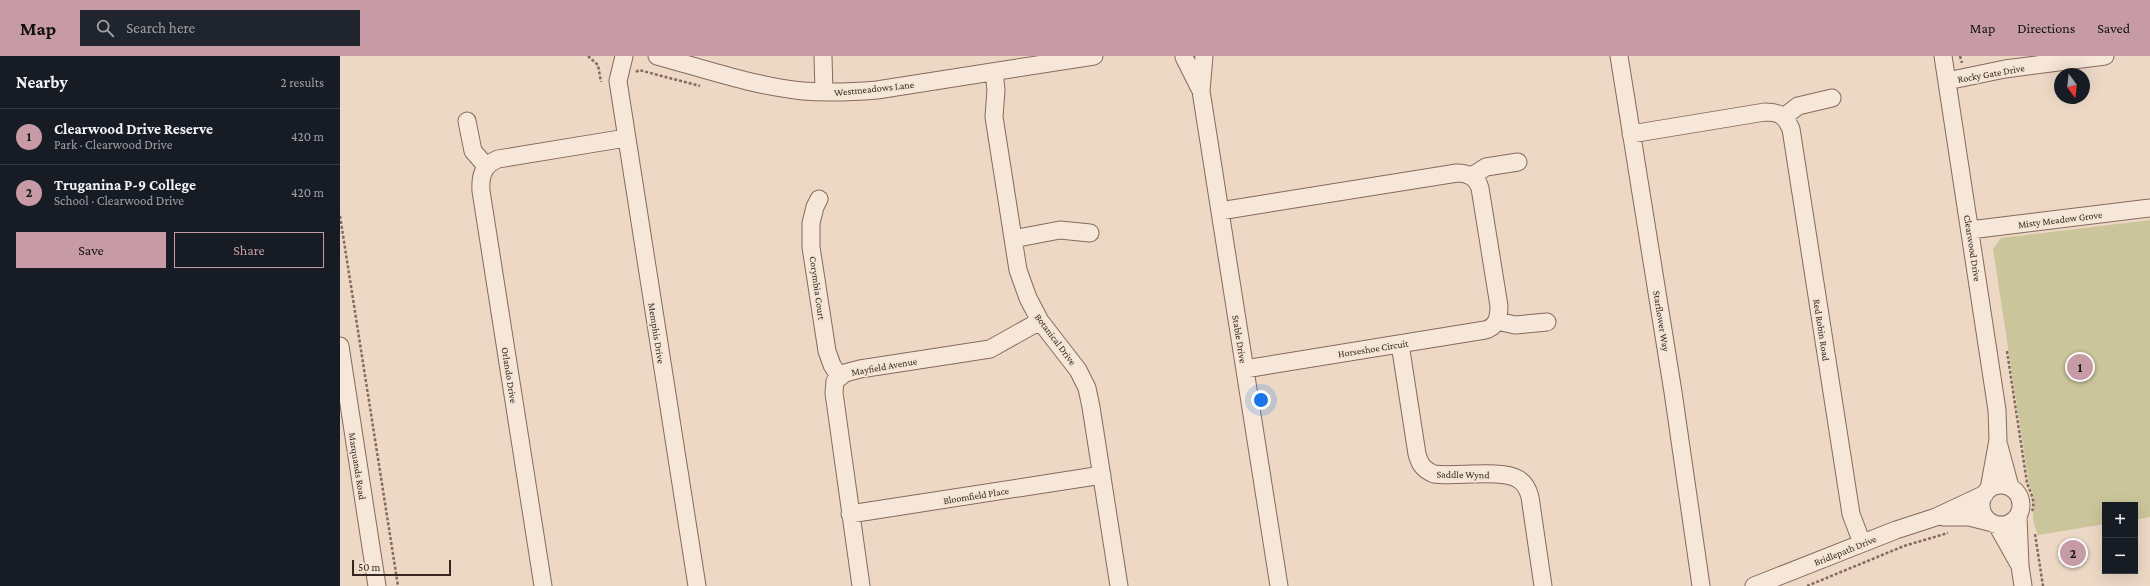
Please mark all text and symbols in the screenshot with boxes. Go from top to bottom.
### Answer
search box [80,10,360,46]
icon: search [94,17,116,39]
text: Map [20,18,56,39]
text: Search here [126,20,195,36]
text: Map [1970,20,1995,36]
text: Directions [2017,20,2075,36]
text: Saved [2097,20,2130,36]
street label: Rocky Gate Drive [1957,62,2026,85]
north arrow [2054,68,2090,104]
text: Nearby [16,73,68,92]
text: 2 results [281,75,324,90]
street label: Westmeadows Lane [834,79,915,98]
text: Clearwood Drive Reserve [54,121,213,137]
text: 1 [27,129,31,144]
text: 420 m [291,129,324,144]
text: Park · Clearwood Drive [54,137,172,152]
text: Truganina P-9 College [54,177,196,193]
text: 2 [26,185,32,200]
text: 420 m [291,185,324,200]
text: School · Clearwood Drive [54,193,184,208]
street label: Misty Meadow Grove [2017,209,2103,230]
street label: Clearwood Drive [1962,214,1983,283]
button: Save [16,232,166,268]
button: Share [174,232,324,268]
street label: Corymbia Court [808,255,828,321]
street label: Starflower Way [1651,290,1672,353]
street label: Red Robin Road [1811,298,1832,363]
street label: Memphis Drive [646,302,667,365]
street label: Botanical Drive [1033,311,1079,368]
street label: Stable Drive [1230,314,1249,364]
street label: Horseshoe Circuit [1337,337,1410,359]
street label: Orlando Drive [500,346,519,405]
pin: 1 [2067,352,2093,382]
street label: Mayfield Avenue [850,355,918,378]
your location [1251,390,1271,410]
street label: Marquands Road [347,432,368,501]
street label: Saddle Wynd [1436,469,1490,480]
street label: Bloomfield Place [942,485,1010,506]
map controls [2102,502,2138,574]
button: + [2102,502,2138,538]
street label: Bridlepath Drive [1812,533,1878,568]
pin: 2 [2060,538,2086,568]
button: − [2102,538,2138,574]
scale bar [352,558,451,577]
text: 50 m [358,561,380,573]

